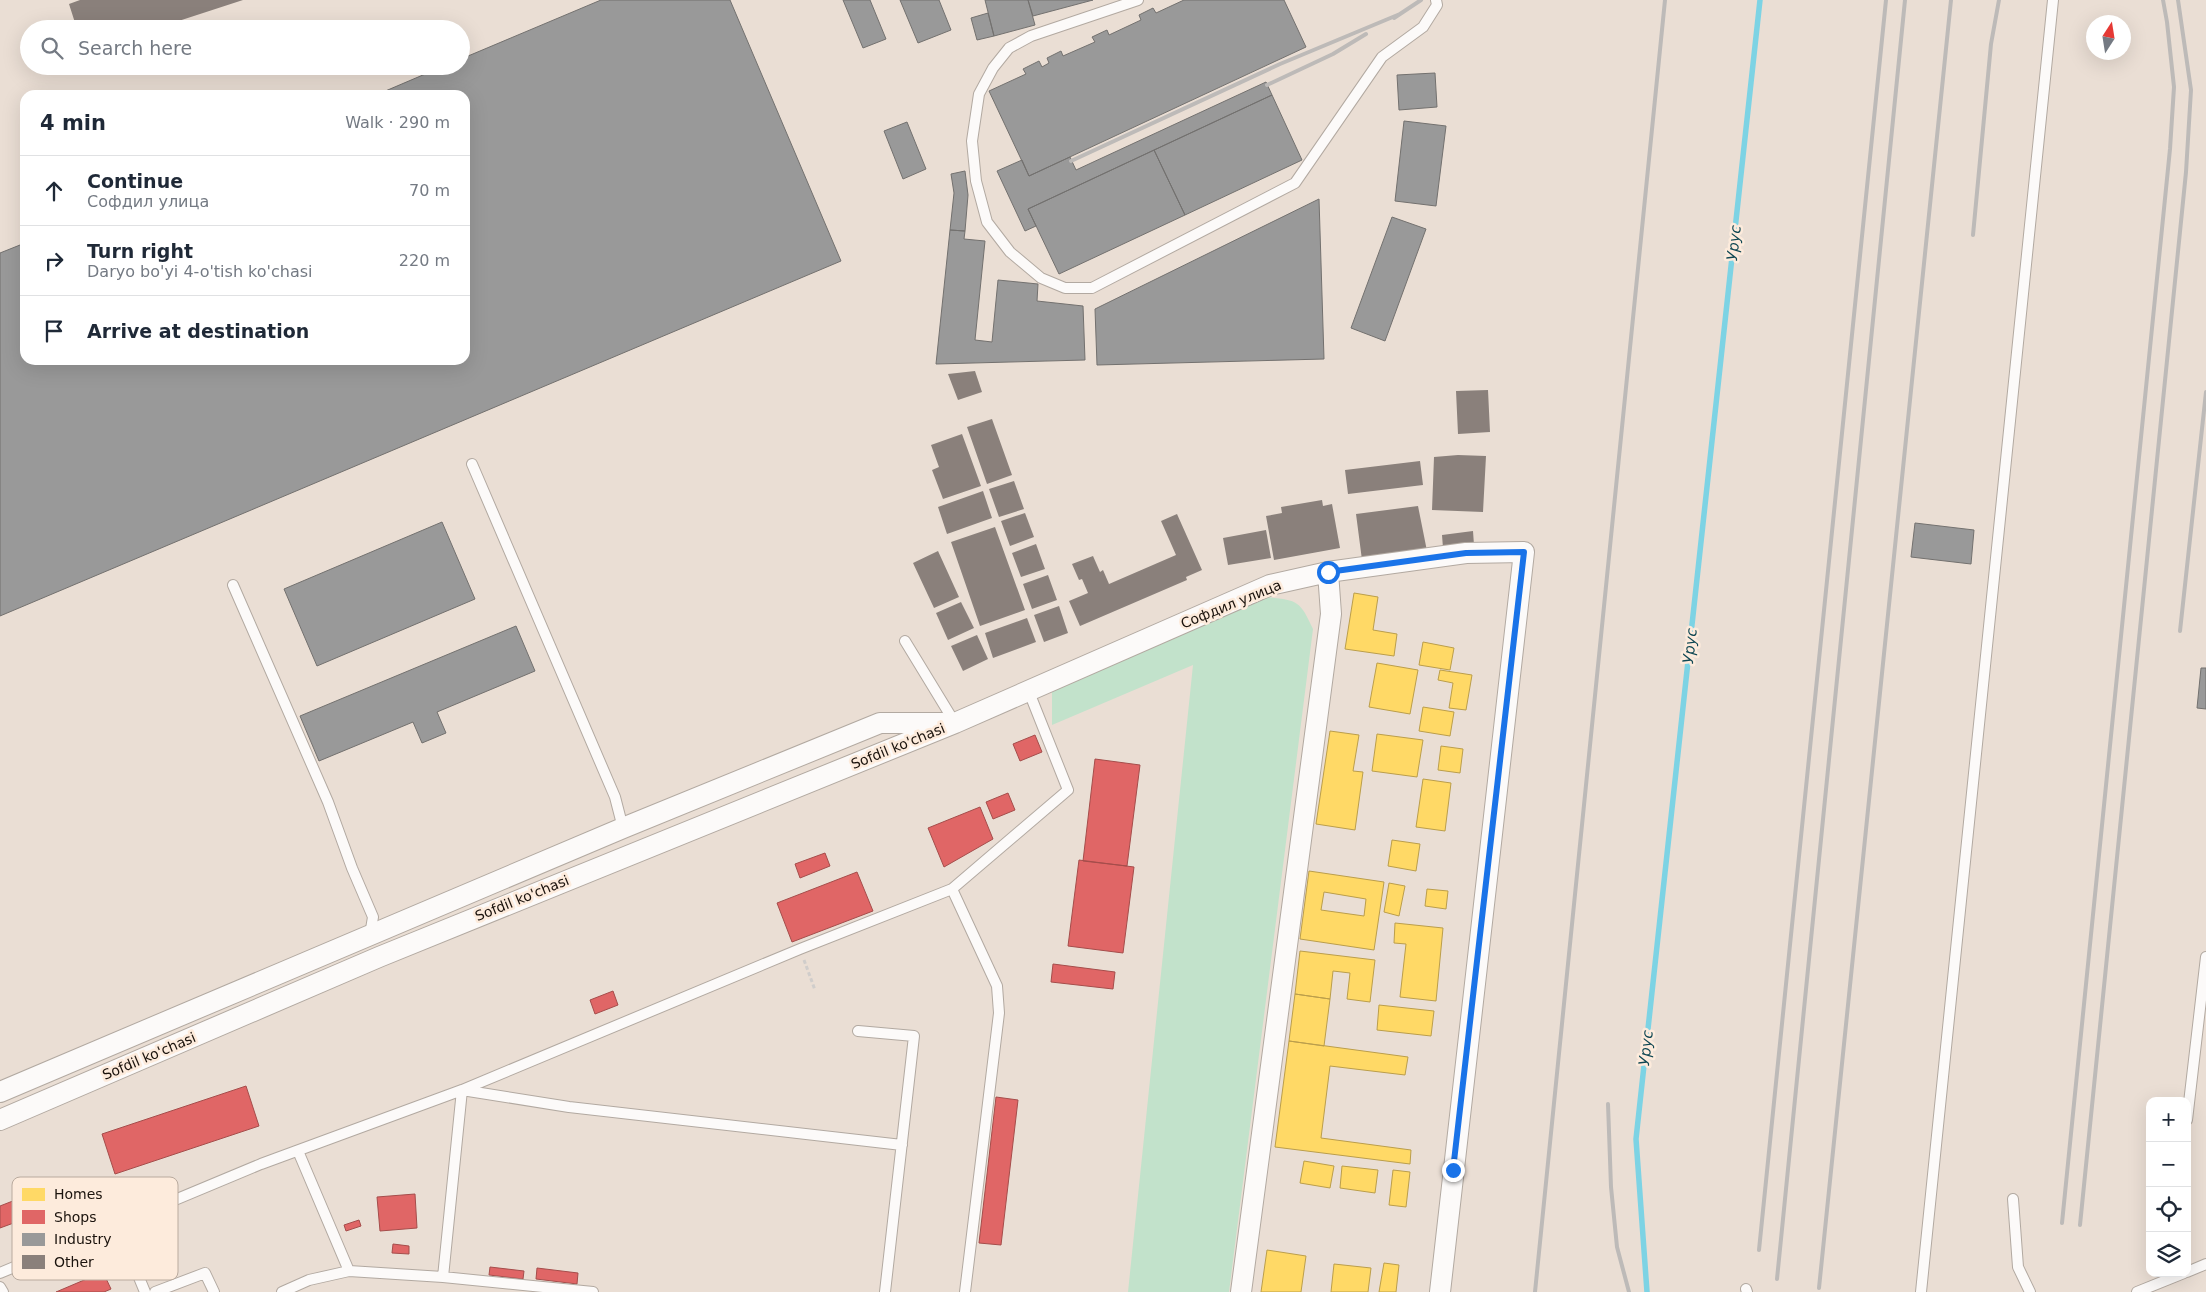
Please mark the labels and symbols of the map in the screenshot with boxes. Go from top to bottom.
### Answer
north arrow [2086,15,2131,60]
water label: Урус [1723,224,1745,262]
route start [1317,561,1340,584]
street label: Софдил улица [1178,577,1284,631]
water label: Урус [1679,627,1701,665]
street label: Sofdil ko'chasi [849,720,947,772]
street label: Sofdil ko'chasi [473,872,571,924]
street label: Sofdil ko'chasi [100,1029,198,1083]
water label: Урус [1635,1029,1657,1067]
route end [1442,1159,1465,1182]
legend [12,1177,178,1280]
text: Homes [54,1186,103,1202]
text: Shops [54,1209,97,1225]
text: Industry [54,1231,112,1247]
text: Other [54,1254,94,1270]

